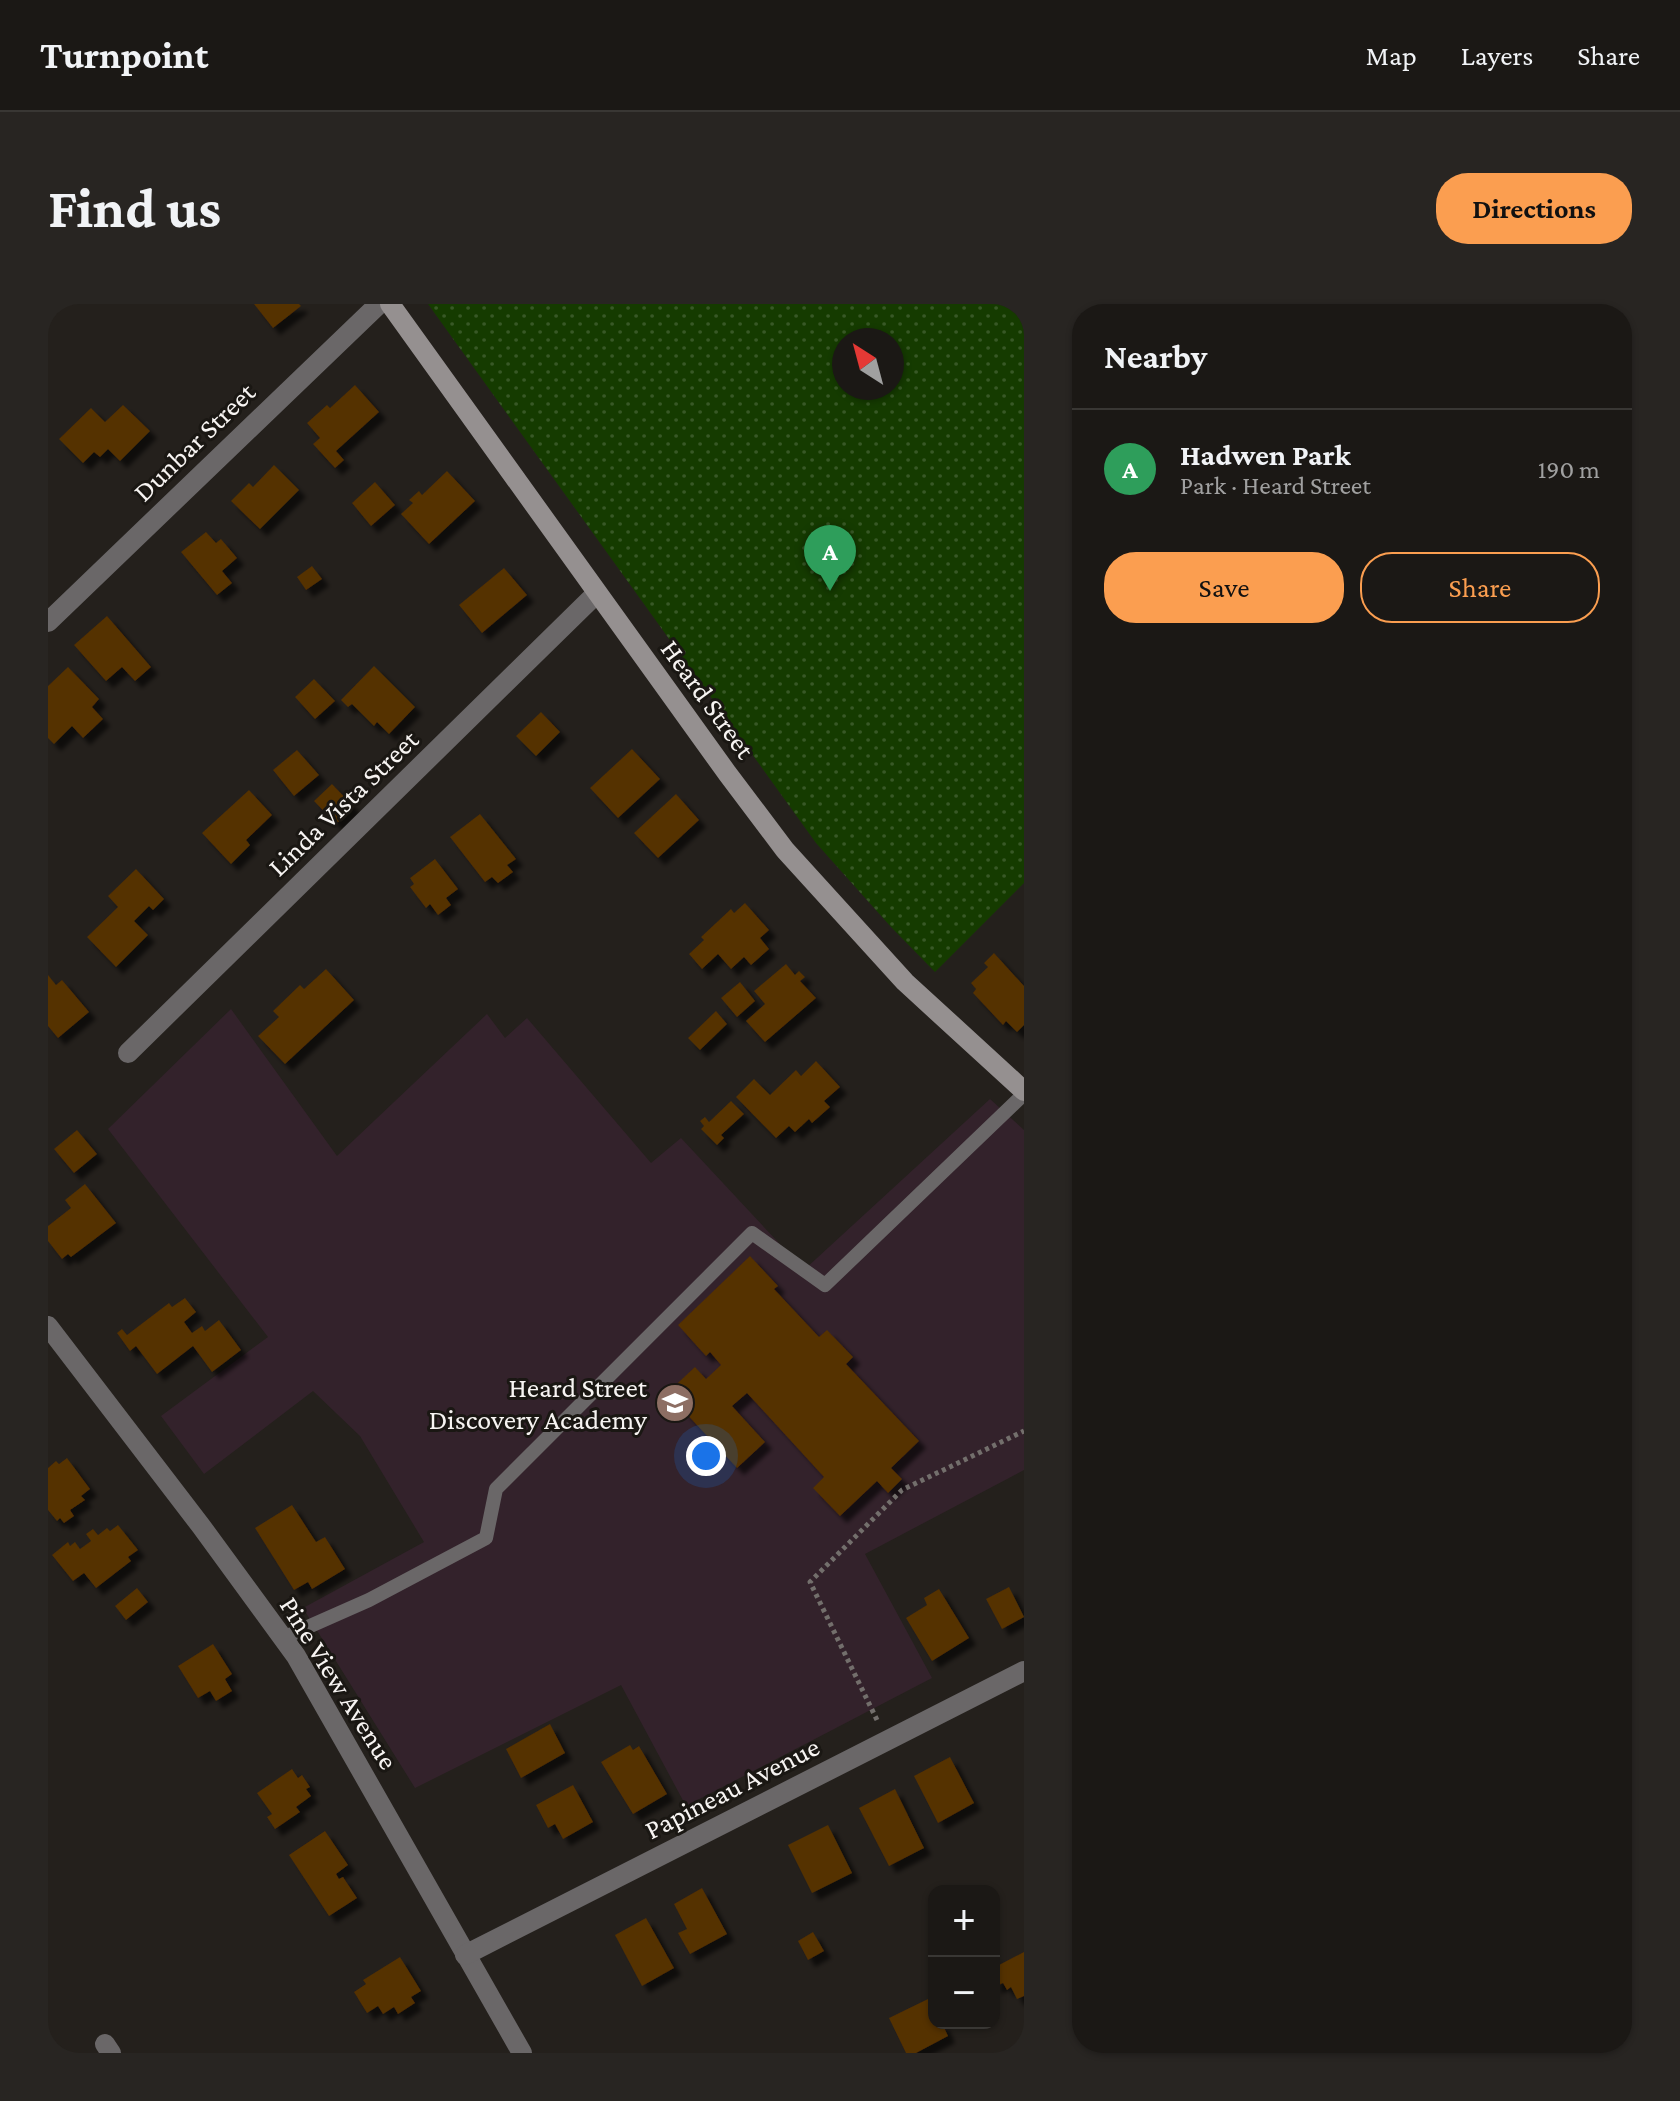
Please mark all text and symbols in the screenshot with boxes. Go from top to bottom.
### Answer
text: Turnpoint [40,34,208,76]
text: Map [1366,40,1417,71]
text: Layers [1461,40,1533,71]
text: Share [1577,40,1640,71]
button: Directions [1436,173,1632,244]
text: Find us [48,177,221,239]
north arrow [832,328,904,400]
text: Nearby [1104,338,1207,375]
street label: Dunbar Street [127,376,262,508]
text: Hadwen Park [1180,438,1351,471]
text: A [1122,455,1138,484]
text: 190 m [1538,455,1600,484]
text: Park · Heard Street [1180,471,1371,500]
pin: A [804,525,856,591]
button: Save [1104,552,1344,623]
button: Share [1360,552,1600,623]
street label: Heard Street [655,634,762,765]
street label: Linda Vista Street [262,723,425,882]
place label: Heard Street Discovery Academy [429,1372,648,1435]
school or university icon: Heard Street Discovery Academy [654,1382,696,1424]
your location [686,1436,726,1476]
street label: Pine View Avenue [274,1591,404,1775]
street label: Papineau Avenue [640,1731,824,1845]
map controls [928,1885,1000,2029]
button: + [928,1885,1000,1957]
button: − [928,1957,1000,2029]

